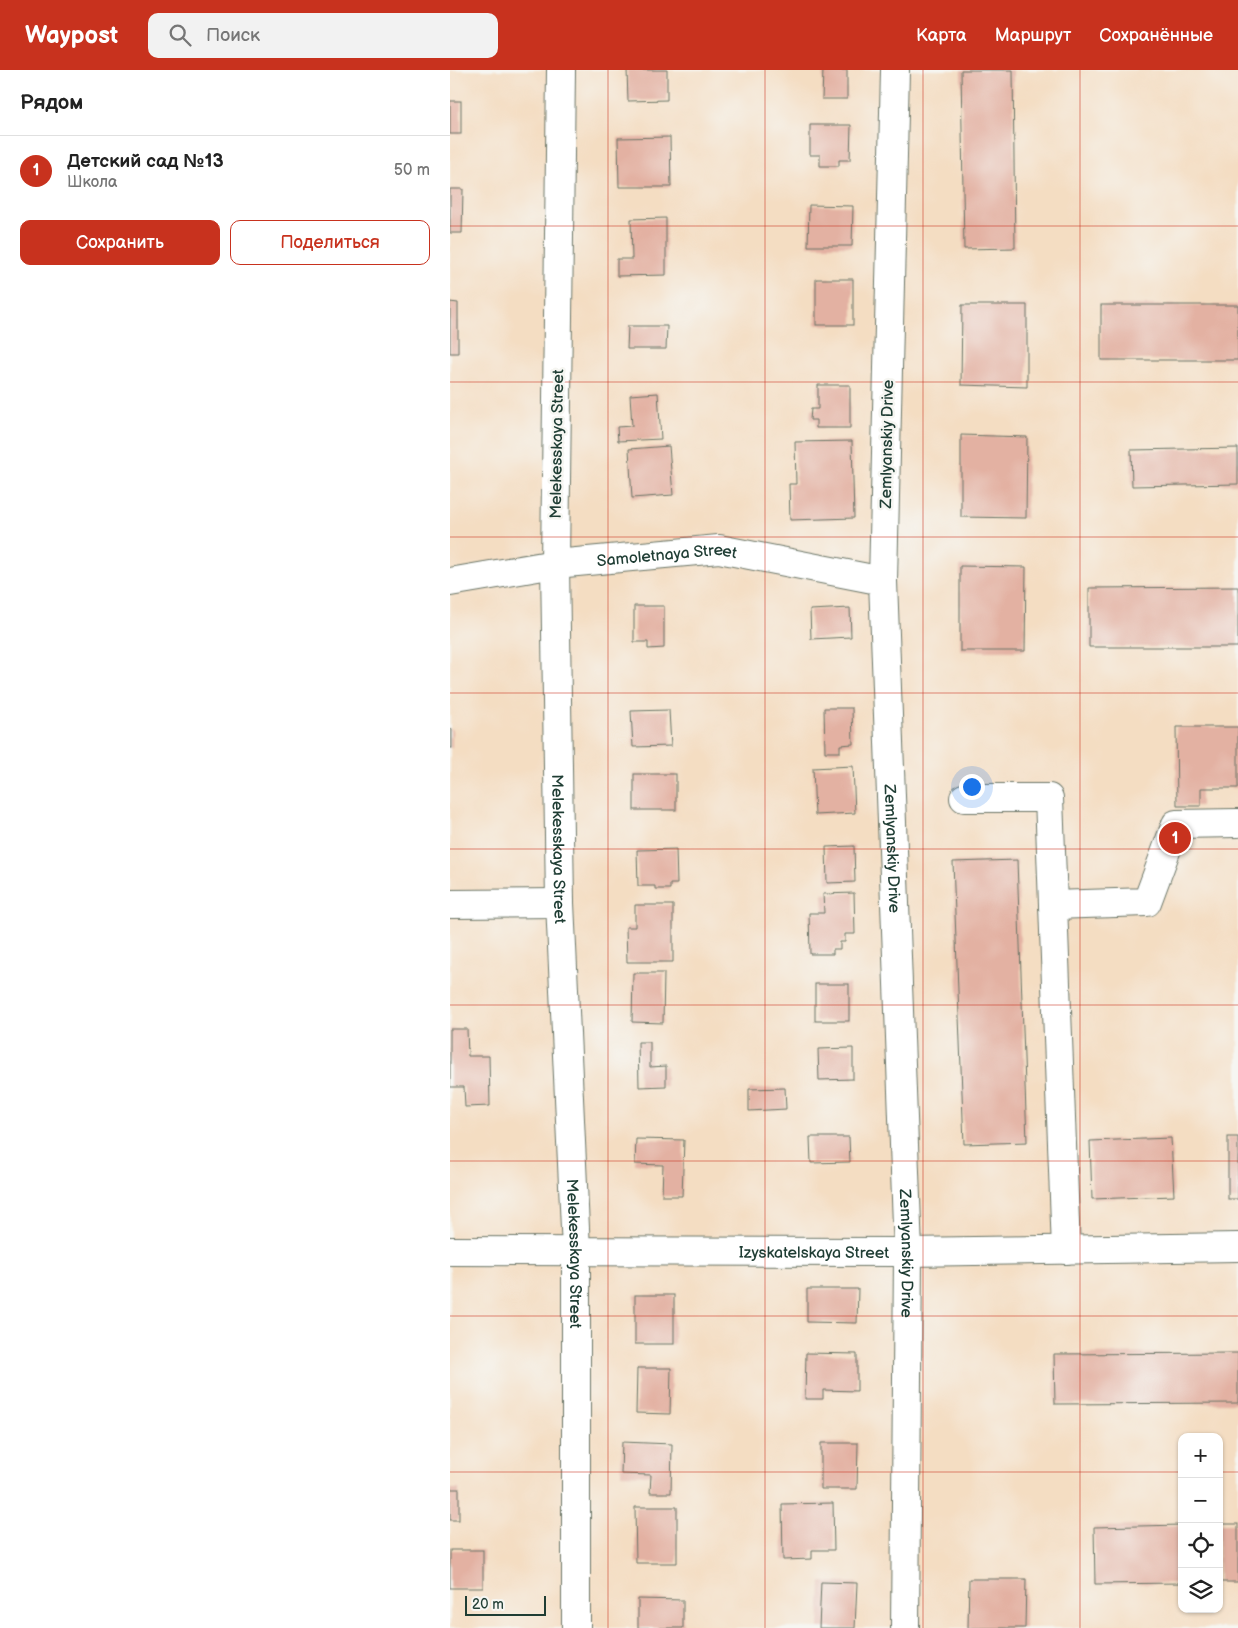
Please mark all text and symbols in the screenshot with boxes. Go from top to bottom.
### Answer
search box [148,13,498,58]
text: Waypost [25,21,118,50]
icon: search [166,21,194,49]
text: Поиск [206,24,260,47]
text: Карта [916,25,967,46]
text: Маршрут [995,25,1071,46]
text: Сохранённые [1099,25,1213,46]
text: Рядом [20,90,83,115]
text: Детский сад №13 [67,150,224,173]
text: 1 [33,161,39,180]
text: 50 m [394,161,430,180]
text: Школа [67,173,117,192]
button: Сохранить [20,220,220,265]
button: Поделиться [230,220,430,265]
street label: Melekesskaya Street [547,369,568,519]
street label: Zemlyanskiy Drive [877,379,898,509]
street label: Samoletnaya Street [596,541,739,571]
street label: Melekesskaya Street [547,774,569,924]
your location [959,774,985,800]
street label: Zemlyanskiy Drive [880,783,903,914]
pin: 1 [1159,819,1191,857]
street label: Melekesskaya Street [562,1178,584,1328]
street label: Zemlyanskiy Drive [895,1188,916,1318]
street label: Izyskatelskaya Street [739,1244,889,1263]
map controls [1178,1433,1223,1613]
button: + [1178,1433,1223,1478]
button: − [1178,1478,1223,1523]
button: locate [1178,1523,1223,1568]
button: layers [1178,1568,1223,1613]
scale bar [465,1593,546,1616]
text: 20 m [472,1596,504,1613]

